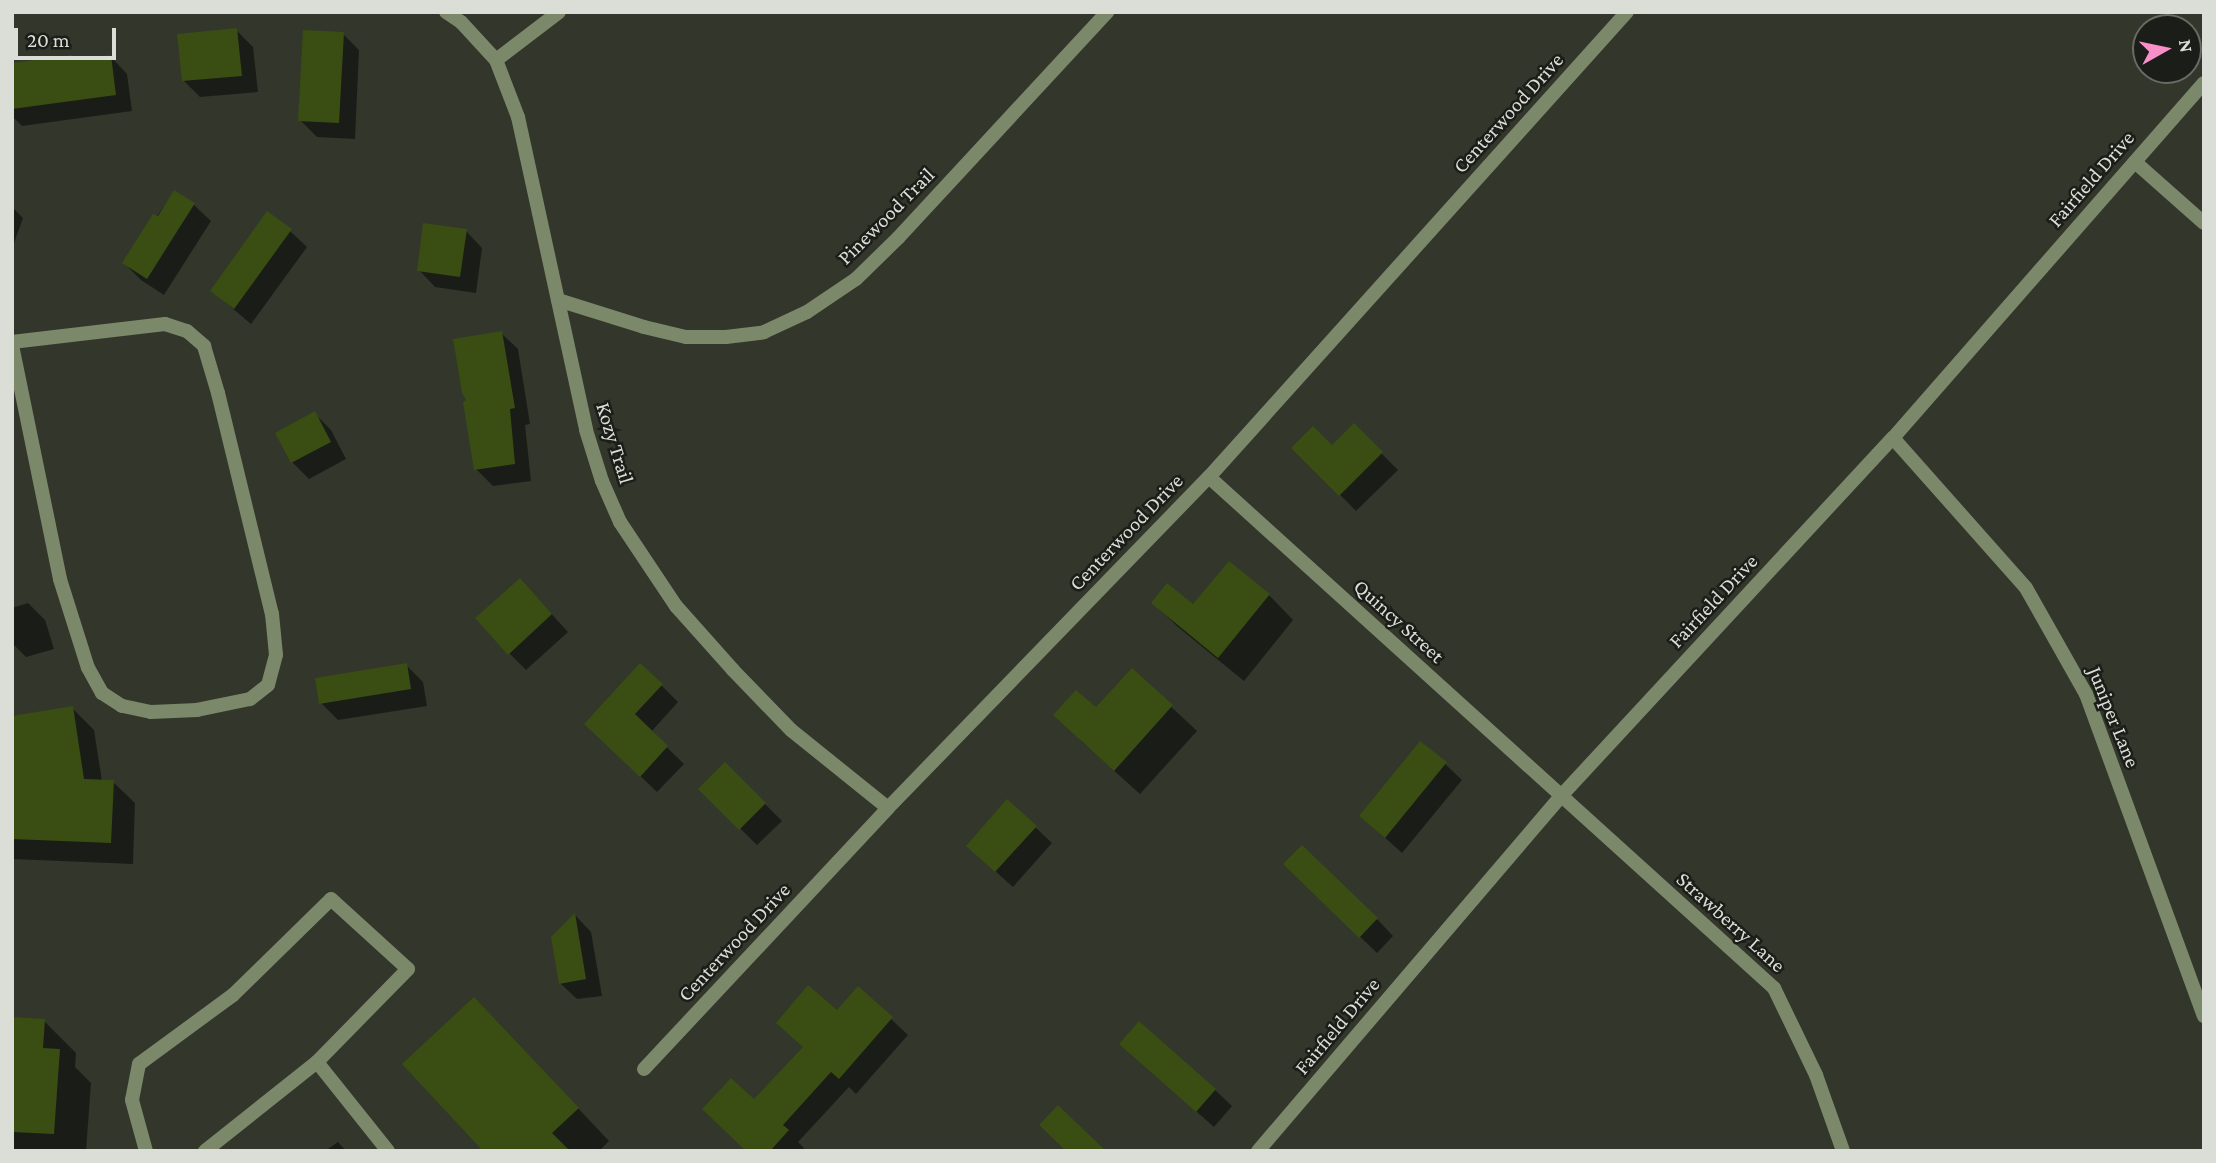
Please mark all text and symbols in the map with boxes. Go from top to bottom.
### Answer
scale bar [18,14,119,58]
north arrow [2132,14,2202,84]
text: 20 m [27,28,70,52]
text: N [2175,38,2198,54]
street label: Centerwood Drive [1447,48,1569,178]
street label: Fairfield Drive [2042,126,2140,232]
street label: Pinewood Trail [832,162,940,270]
street label: Kozy Trail [591,399,639,487]
street label: Centerwood Drive [1064,468,1188,596]
street label: Fairfield Drive [1663,549,1763,653]
street label: Quincy Street [1348,574,1450,668]
street label: Juniper Lane [2082,663,2146,771]
street label: Strawberry Lane [1671,866,1791,978]
street label: Centerwood Drive [673,877,795,1007]
street label: Fairfield Drive [1289,972,1385,1080]

